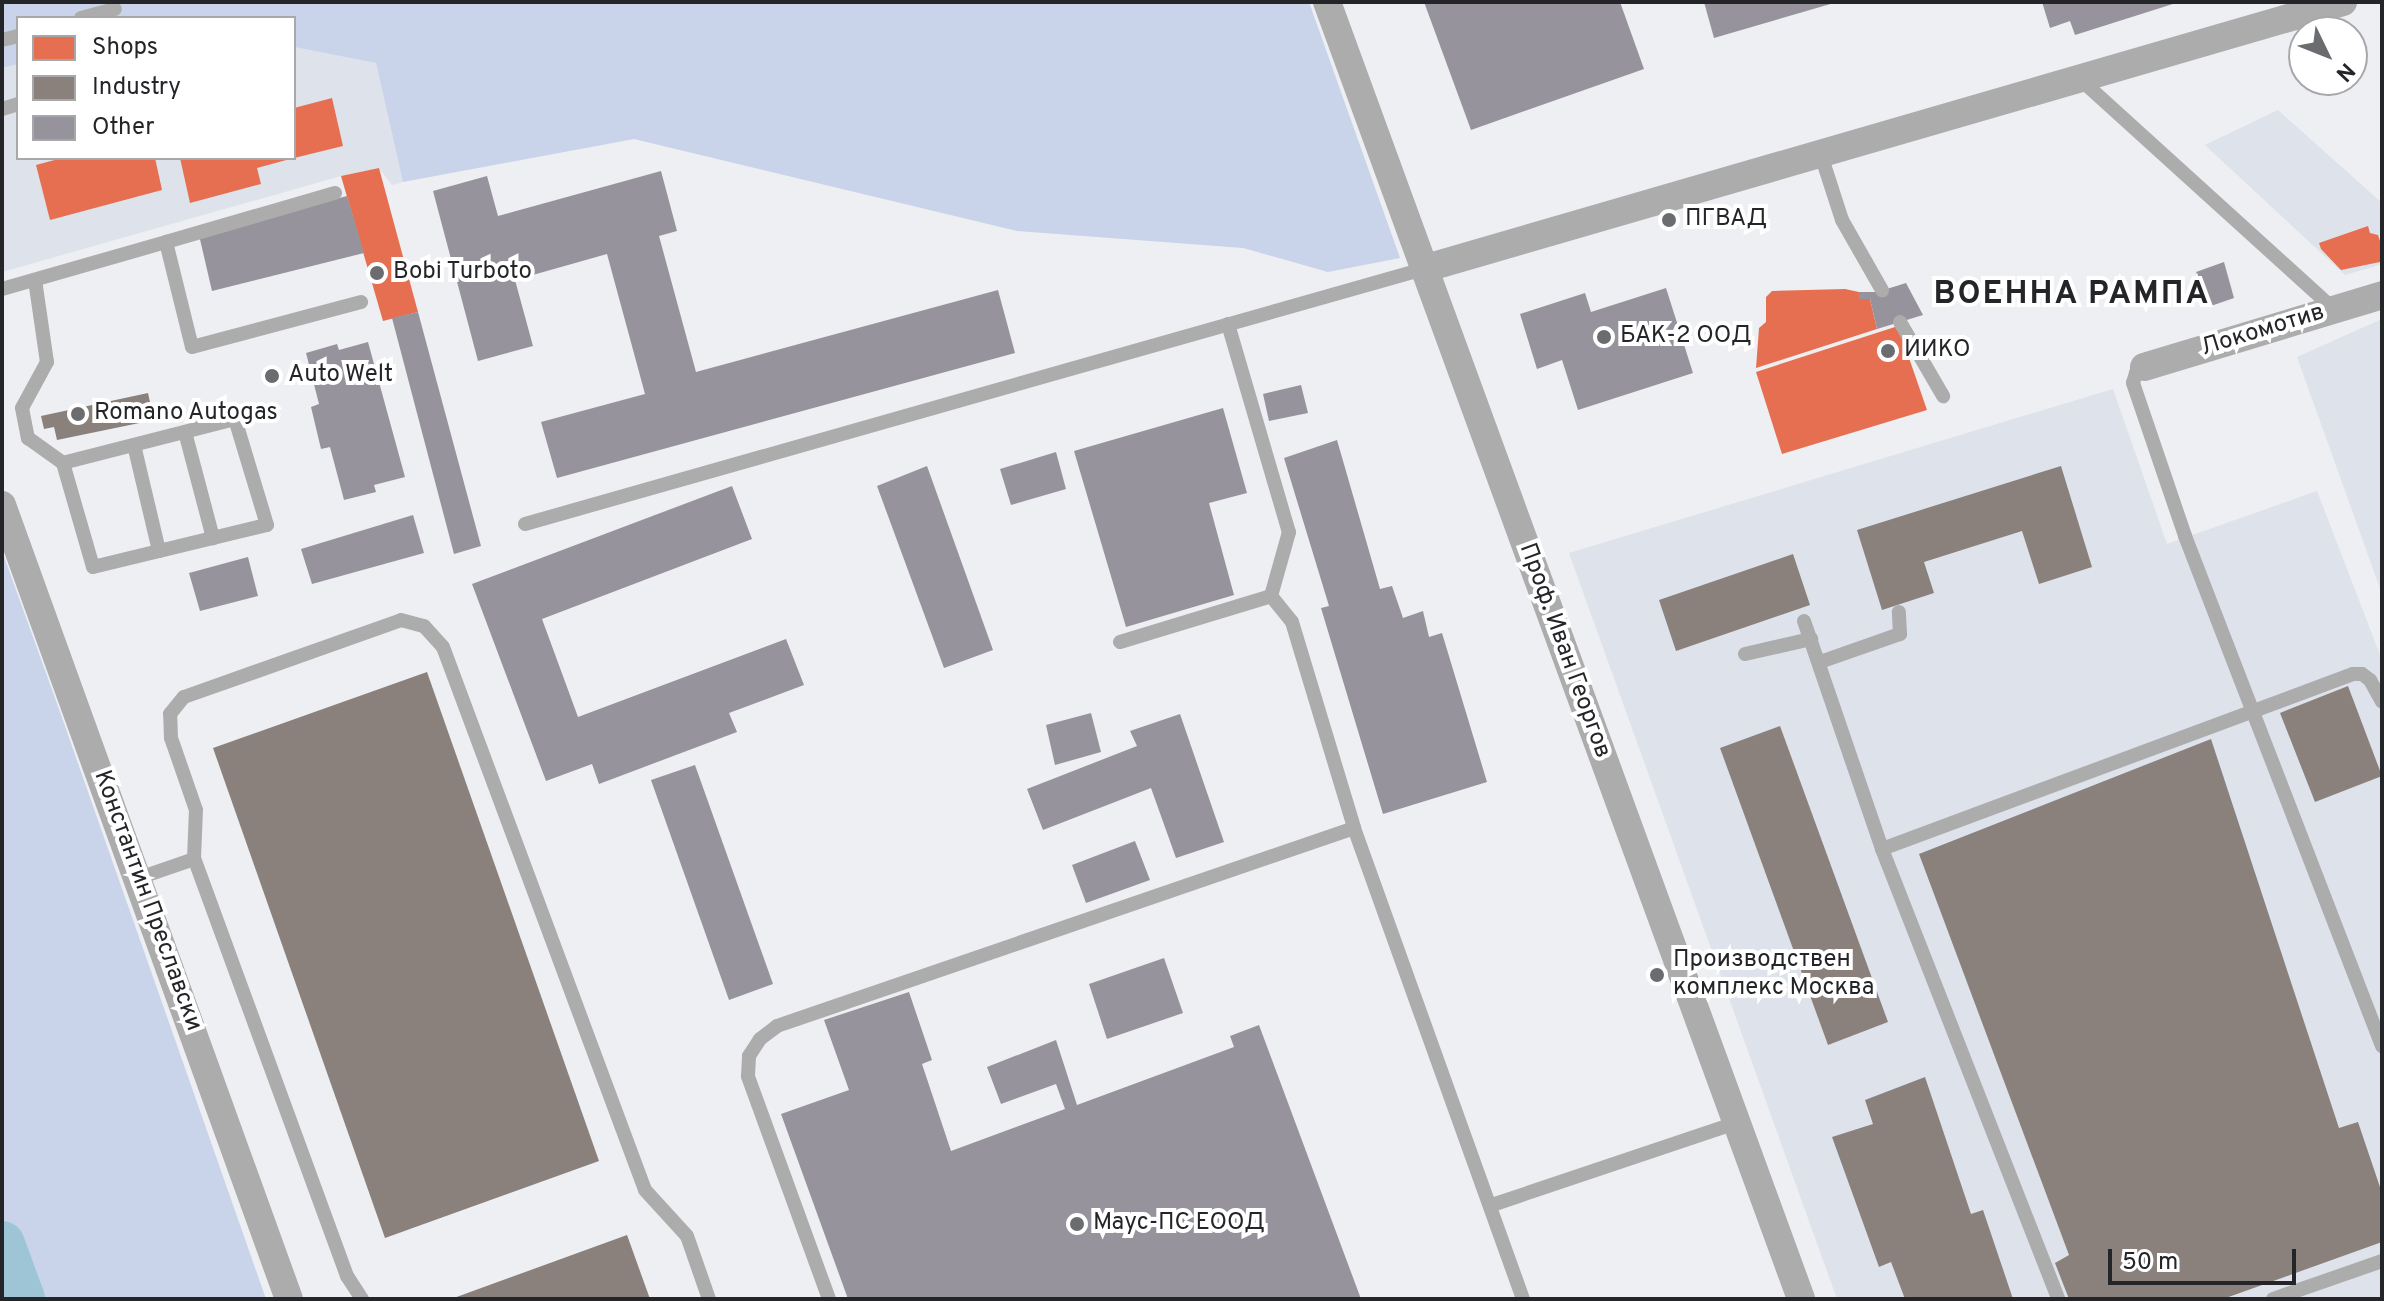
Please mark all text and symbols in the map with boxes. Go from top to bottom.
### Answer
legend [16,16,296,160]
north arrow [2288,16,2368,96]
text: Shops [92,33,158,63]
text: N [2329,56,2360,86]
text: Industry [92,73,181,103]
text: Other [92,113,154,143]
place label: ПГВАД [1685,206,1767,234]
marker: ПГВАД [1660,211,1678,229]
place label: Bobi Turboto [393,259,533,287]
marker: Bobi Turboto [368,264,386,282]
district label: ВОЕННА РАМПА [1933,276,2211,314]
street label: Локомотив [2198,299,2328,363]
place label: БАК-2 ООД [1620,323,1752,351]
marker: БАК-2 ООД [1595,328,1613,346]
place label: ИИКО [1904,337,1971,365]
marker: ИИКО [1879,342,1897,360]
place label: Auto Welt [288,362,394,390]
marker: Auto Welt [263,367,281,385]
place label: Romano Autogas [94,400,279,428]
marker: Romano Autogas [69,405,87,423]
street label: Проф. Иван Георгов [1512,540,1616,762]
street label: Константин Преславски [86,767,208,1035]
place label: Производствен комплекс Москва [1673,947,1874,1003]
marker: Производствен комплекс Москва [1648,966,1666,984]
place label: Маус-ПС ЕООД [1093,1210,1265,1238]
marker: Маус-ПС ЕООД [1068,1215,1086,1233]
scale bar [2112,1233,2300,1283]
text: 50 m [2122,1248,2178,1278]

